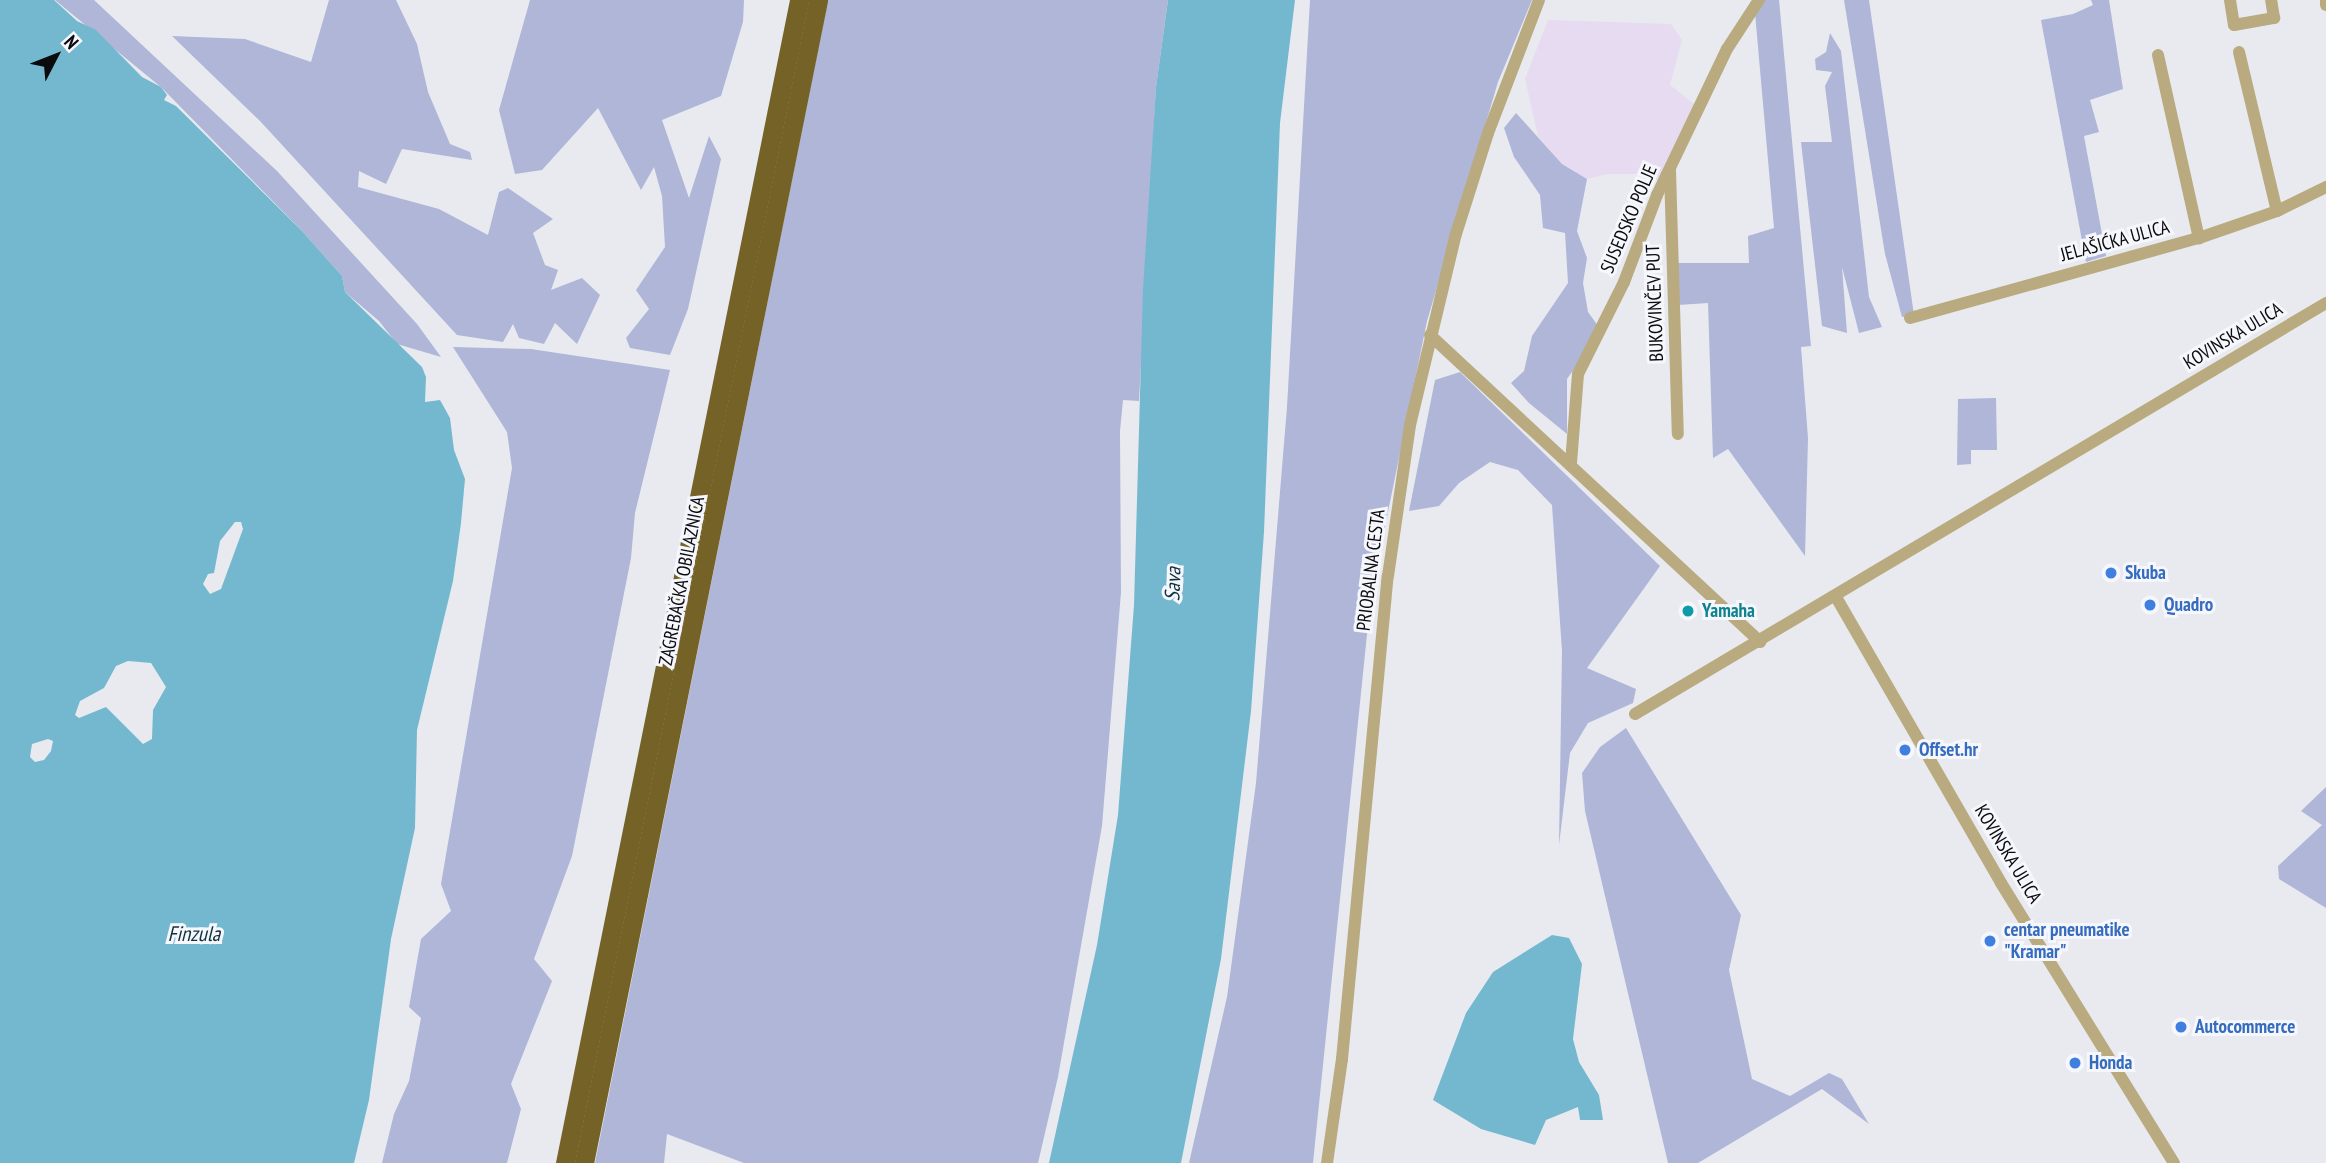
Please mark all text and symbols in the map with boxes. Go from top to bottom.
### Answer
north arrow [21,21,91,91]
text: N [59,30,84,54]
street label: SUSEDSKO POLJE [1596,162,1662,276]
street label: JELAŠIĆKA ULICA [2058,215,2172,267]
street label: BUKOVINČEV PUT [1642,244,1668,362]
street label: KOVINSKA ULICA [2179,297,2287,375]
street label: ZAGREBAČKA OBILAZNICA [654,494,710,668]
street label: PRIOBALNA CESTA [1352,508,1390,632]
place label: Skuba [2125,562,2166,584]
marker: Skuba [2103,565,2119,581]
water label: Sava [1160,567,1186,601]
place label: Quadro [2164,594,2213,616]
marker: Quadro [2142,597,2158,613]
place label: Yamaha [1702,600,1755,622]
marker: Yamaha [1680,603,1696,619]
place label: Offset.hr [1919,739,1978,761]
marker: Offset.hr [1897,742,1913,758]
street label: KOVINSKA ULICA [1969,800,2047,908]
place label: centar pneumatike "Kramar" [2004,919,2130,963]
water label: Finzula [168,921,220,947]
marker: centar pneumatike "Kramar" [1982,933,1998,949]
place label: Autocommerce [2195,1016,2295,1038]
marker: Autocommerce [2173,1019,2189,1035]
place label: Honda [2089,1052,2132,1074]
marker: Honda [2067,1055,2083,1071]

